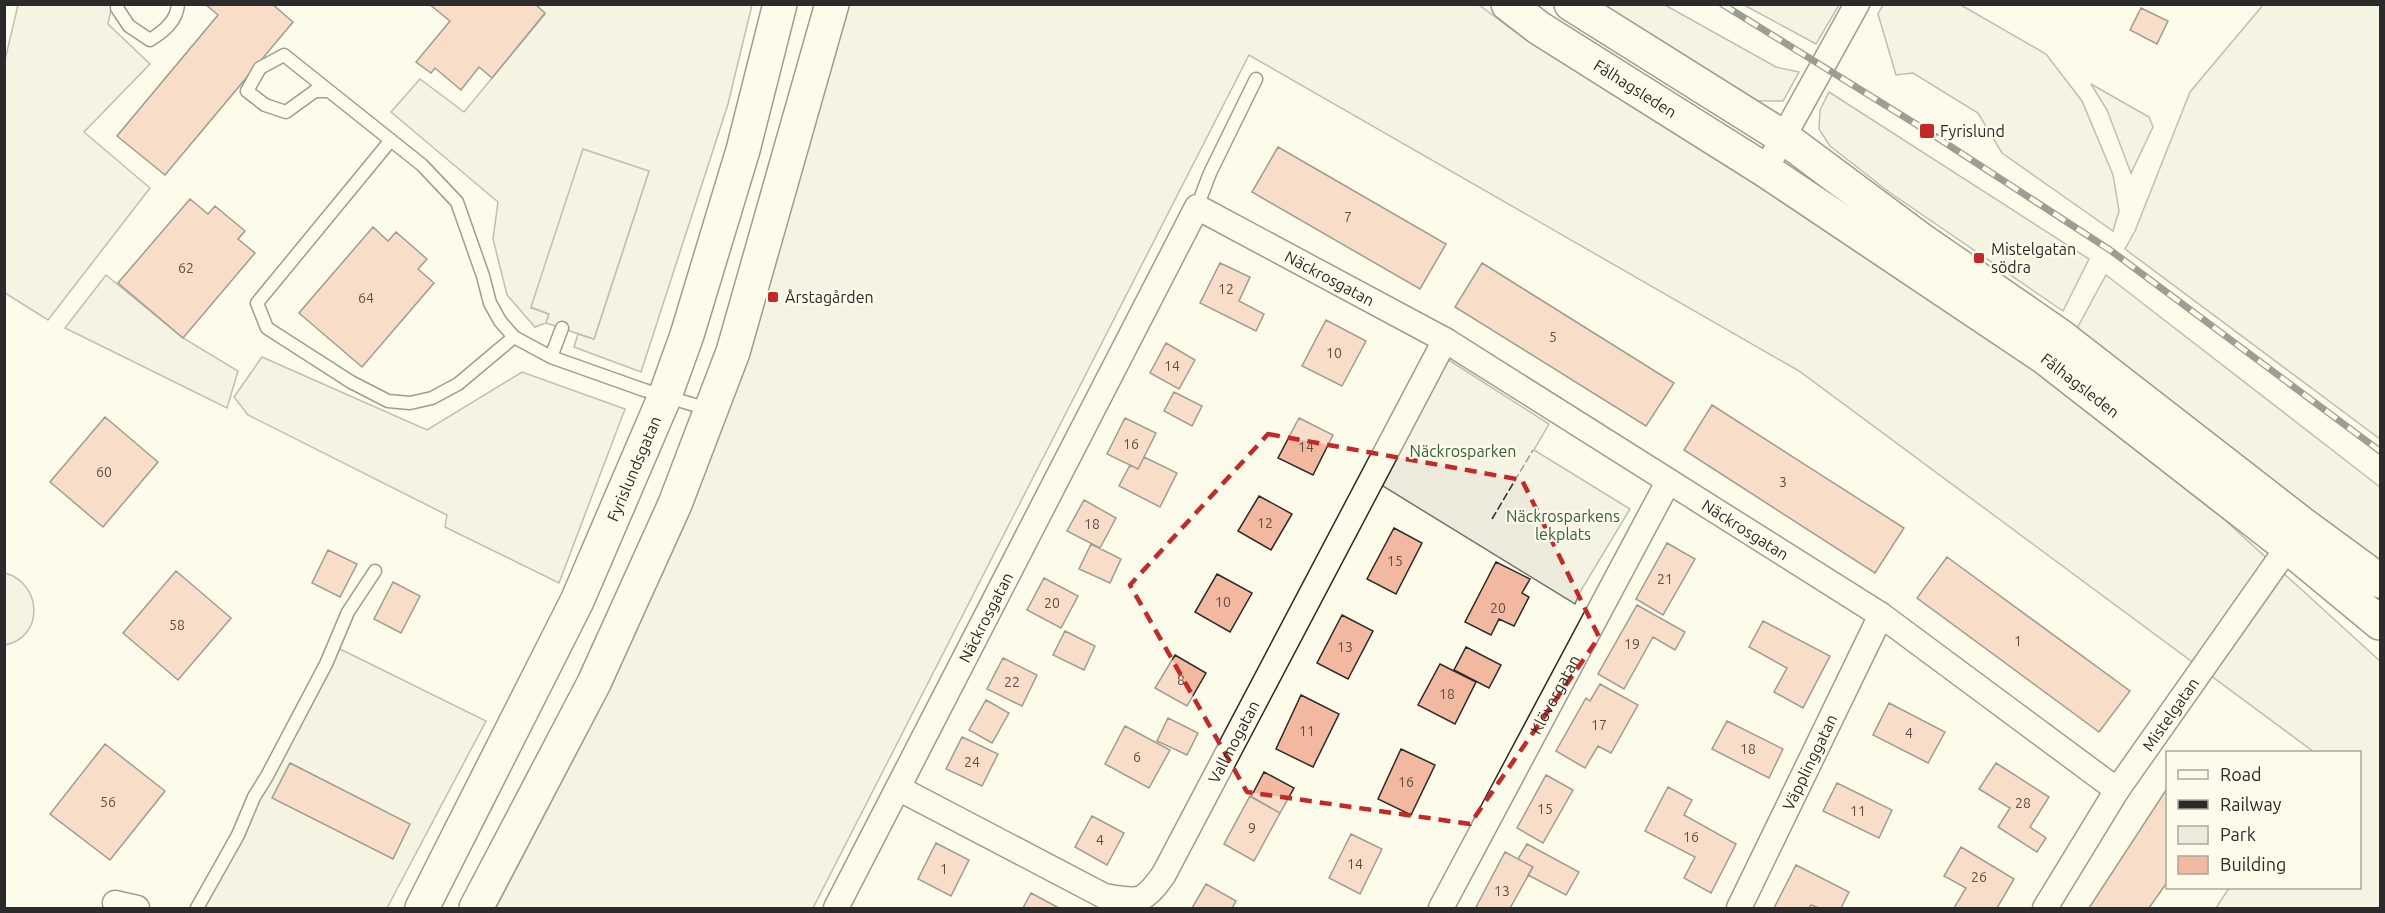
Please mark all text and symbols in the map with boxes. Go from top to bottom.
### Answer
street label: Fålhagsleden [1591,56,1680,121]
marker: Fyrislund [1918,122,1936,140]
place label: Fyrislund [1940,122,2005,140]
house number: 7 [1344,209,1352,225]
place label: Mistelgatan södra [1991,240,2076,276]
street label: Näckrosgatan [1282,247,1377,309]
marker: Mistelgatan södra [1972,251,1986,265]
house number: 62 [178,260,194,276]
house number: 12 [1218,281,1234,297]
place label: Årstagården [785,288,874,306]
house number: 64 [358,290,374,306]
marker: Årstagården [766,290,780,304]
house number: 5 [1549,329,1557,345]
house number: 10 [1326,345,1342,361]
street label: Fålhagsleden [2038,349,2123,421]
house number: 14 [1164,358,1180,374]
street label: Fyrislundsgatan [603,413,664,524]
house number: 16 [1123,436,1139,452]
house number: 14 [1298,439,1314,455]
park label: Näckrosparken [1410,442,1516,460]
house number: 60 [96,464,112,480]
house number: 3 [1779,474,1787,490]
street label: Näckrosgatan [1699,495,1792,563]
park label: Näckrosparkens lekplats [1506,507,1620,543]
house number: 12 [1257,515,1273,531]
house number: 18 [1084,516,1100,532]
house number: 15 [1387,553,1403,569]
street label: Näckrosgatan [955,569,1016,665]
house number: 21 [1657,571,1673,587]
house number: 10 [1215,594,1231,610]
house number: 20 [1044,595,1060,611]
house number: 20 [1490,600,1506,616]
house number: 58 [169,617,185,633]
house number: 1 [2014,633,2022,649]
house number: 19 [1624,636,1640,652]
house number: 13 [1337,639,1353,655]
street label: Klövergatan [1526,652,1583,737]
house number: 8 [1177,672,1185,688]
house number: 22 [1004,674,1020,690]
street label: Mistelgatan [2139,674,2202,754]
house number: 18 [1439,686,1455,702]
street label: Vallmogatan [1204,697,1263,786]
street label: Väpplinggatan [1779,711,1841,813]
house number: 17 [1591,717,1607,733]
house number: 11 [1299,723,1315,739]
house number: 4 [1905,725,1913,741]
house number: 18 [1740,741,1756,757]
house number: 6 [1133,749,1141,765]
legend [2166,751,2361,889]
house number: 24 [964,754,980,770]
text: Road [2220,764,2262,784]
house number: 16 [1398,774,1414,790]
house number: 56 [100,794,116,810]
text: Railway [2220,794,2282,814]
house number: 28 [2015,795,2031,811]
house number: 15 [1537,801,1553,817]
house number: 11 [1850,803,1866,819]
house number: 9 [1248,820,1256,836]
text: Park [2220,824,2256,844]
house number: 16 [1683,829,1699,845]
house number: 4 [1096,832,1104,848]
text: Building [2220,854,2286,874]
house number: 14 [1347,856,1363,872]
house number: 1 [940,861,948,877]
house number: 26 [1971,869,1987,885]
house number: 13 [1494,883,1510,899]

